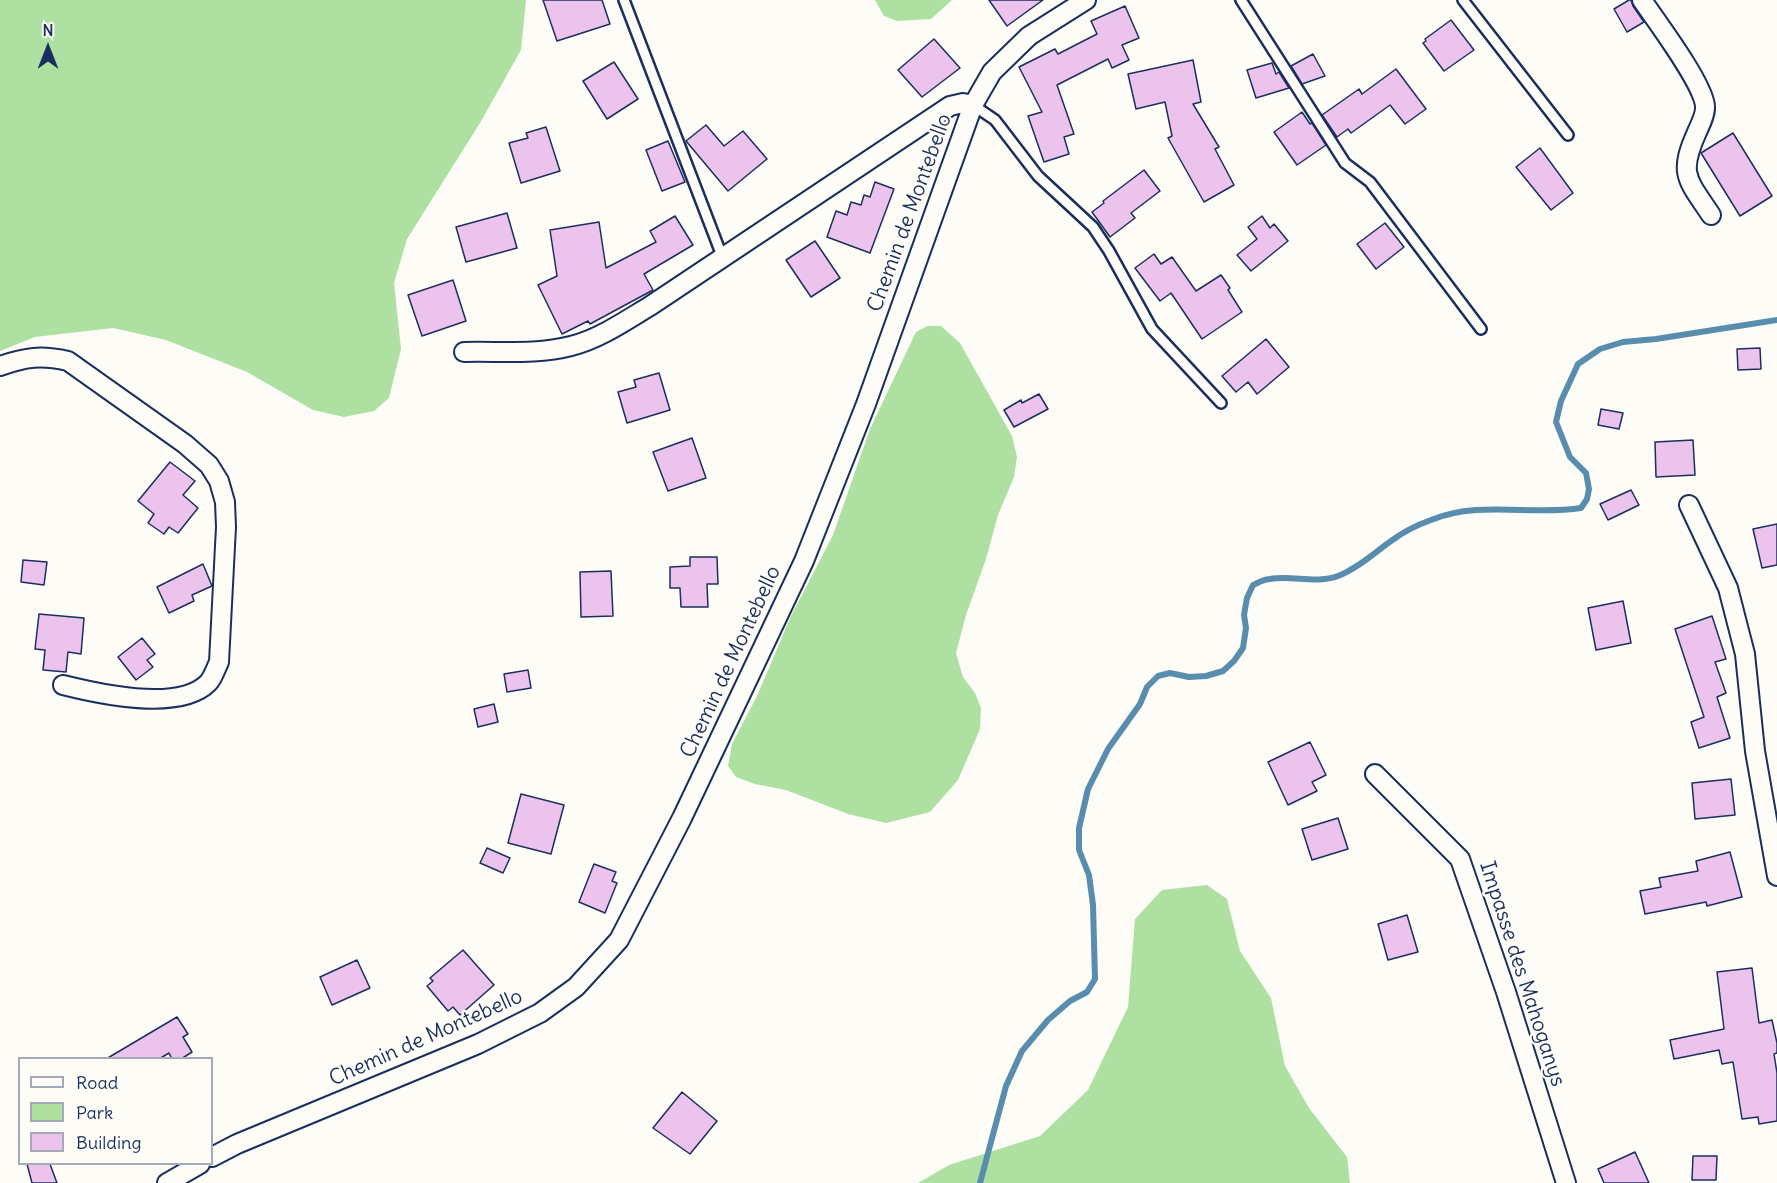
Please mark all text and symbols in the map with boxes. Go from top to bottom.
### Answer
north arrow [18,18,78,78]
text: N [42,20,54,40]
street label: Chemin de Montebello [862,110,958,316]
street label: Chemin de Montebello [675,562,787,762]
street label: Impasse des Mahoganys [1474,858,1570,1090]
street label: Chemin de Montebello [325,984,527,1092]
legend [18,1057,213,1165]
text: Road [76,1071,118,1094]
text: Park [76,1101,113,1124]
text: Building [76,1131,141,1154]

